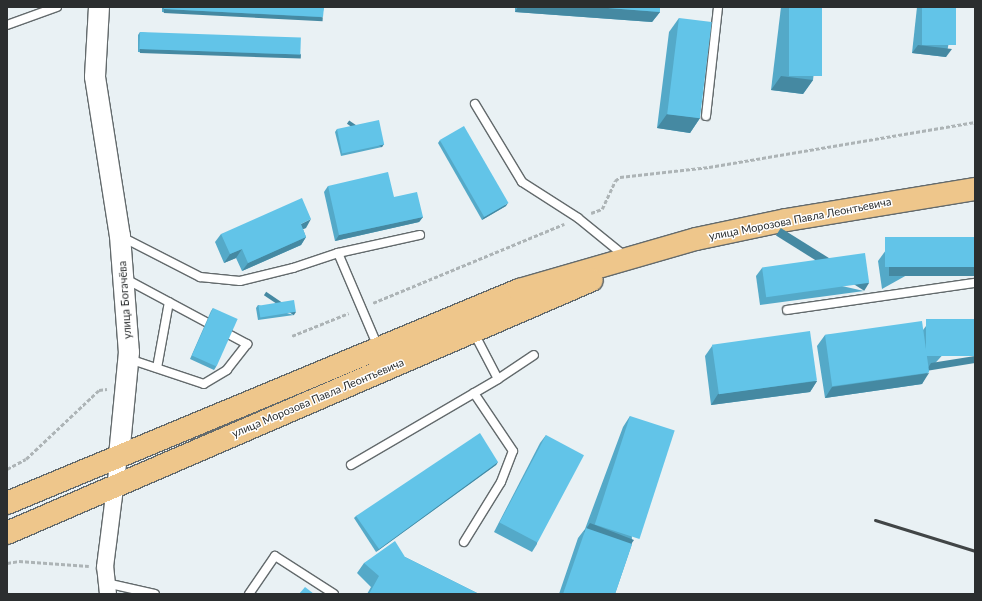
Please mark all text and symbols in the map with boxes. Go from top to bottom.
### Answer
street label: улица Морозова Павла Леонтьевича [708,195,892,243]
street label: улица Богачёва [116,261,134,339]
street label: улица Морозова Павла Леонтьевича [230,356,406,440]

